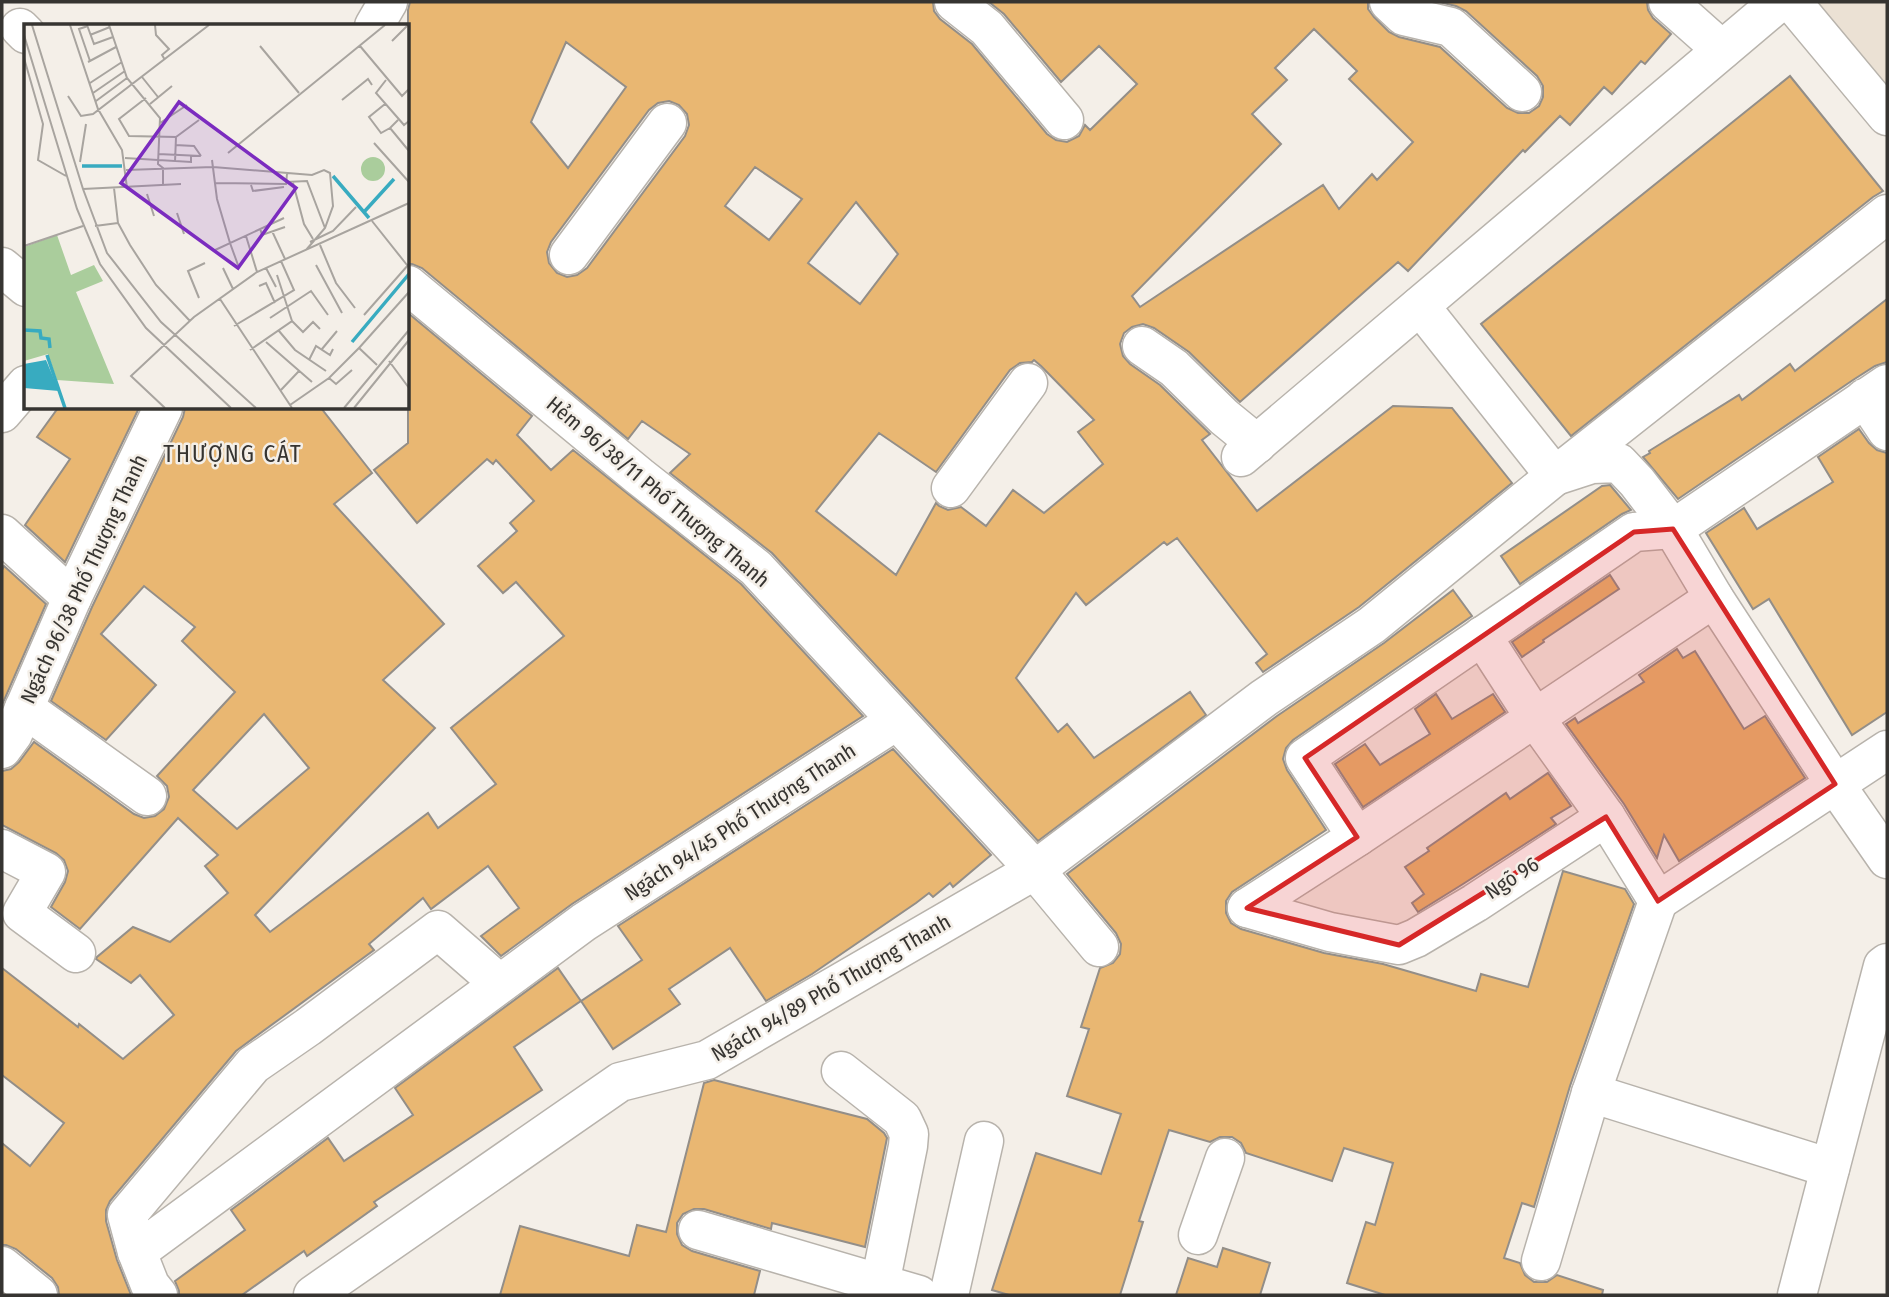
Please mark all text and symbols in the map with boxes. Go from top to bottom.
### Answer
inset map [24,24,410,410]
street label: Hẻm 96/38/11 Phố Thượng Thanh [541,391,775,593]
district label: THƯỢNG CÁT [163,439,303,468]
street label: Ngách 96/38 Phố Thượng Thanh [15,450,153,708]
street label: Ngách 94/45 Phố Thượng Thanh [619,737,861,907]
street label: Ngõ 96 [1480,851,1544,905]
street label: Ngách 94/89 Phố Thượng Thanh [707,909,955,1067]

